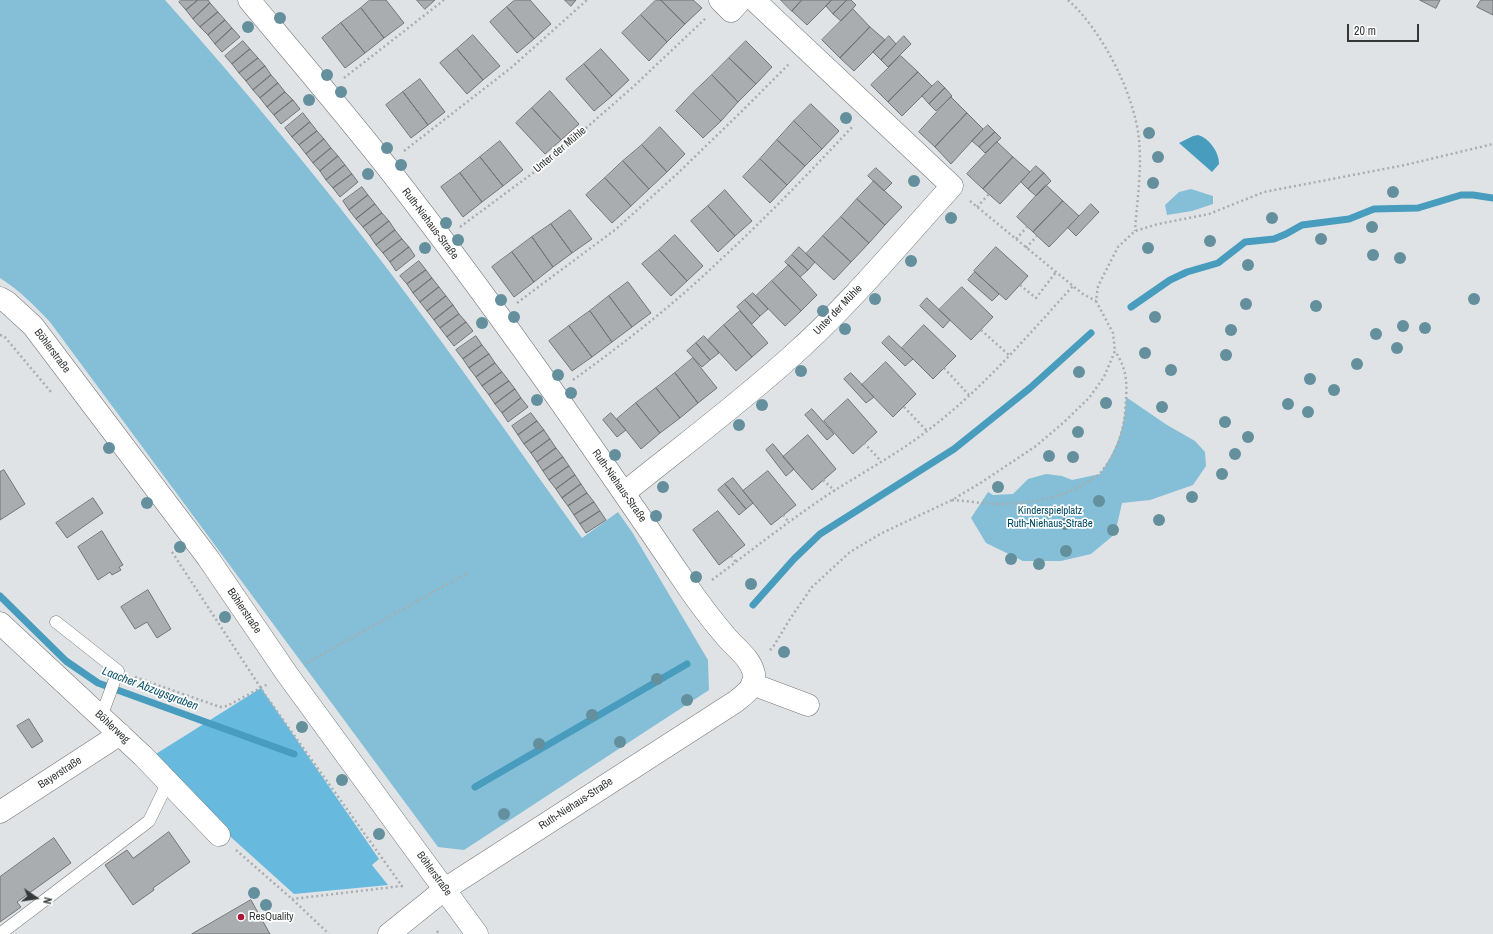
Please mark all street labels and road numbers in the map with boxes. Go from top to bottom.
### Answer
street label: Unter der Mühle [531,124,589,176]
street label: Ruth-Niehaus-Straße [399,186,461,262]
street label: Unter der Mühle [811,282,865,338]
street label: Böhlerstraße [31,326,73,376]
street label: Ruth-Niehaus-Straße [589,447,649,525]
street label: Böhlerstraße [224,586,264,636]
street label: Böhlerweg [92,708,132,746]
street label: Bayerstraße [36,754,84,792]
street label: Ruth-Niehaus-Straße [536,775,616,833]
street label: Böhlerstraße [413,849,455,899]

